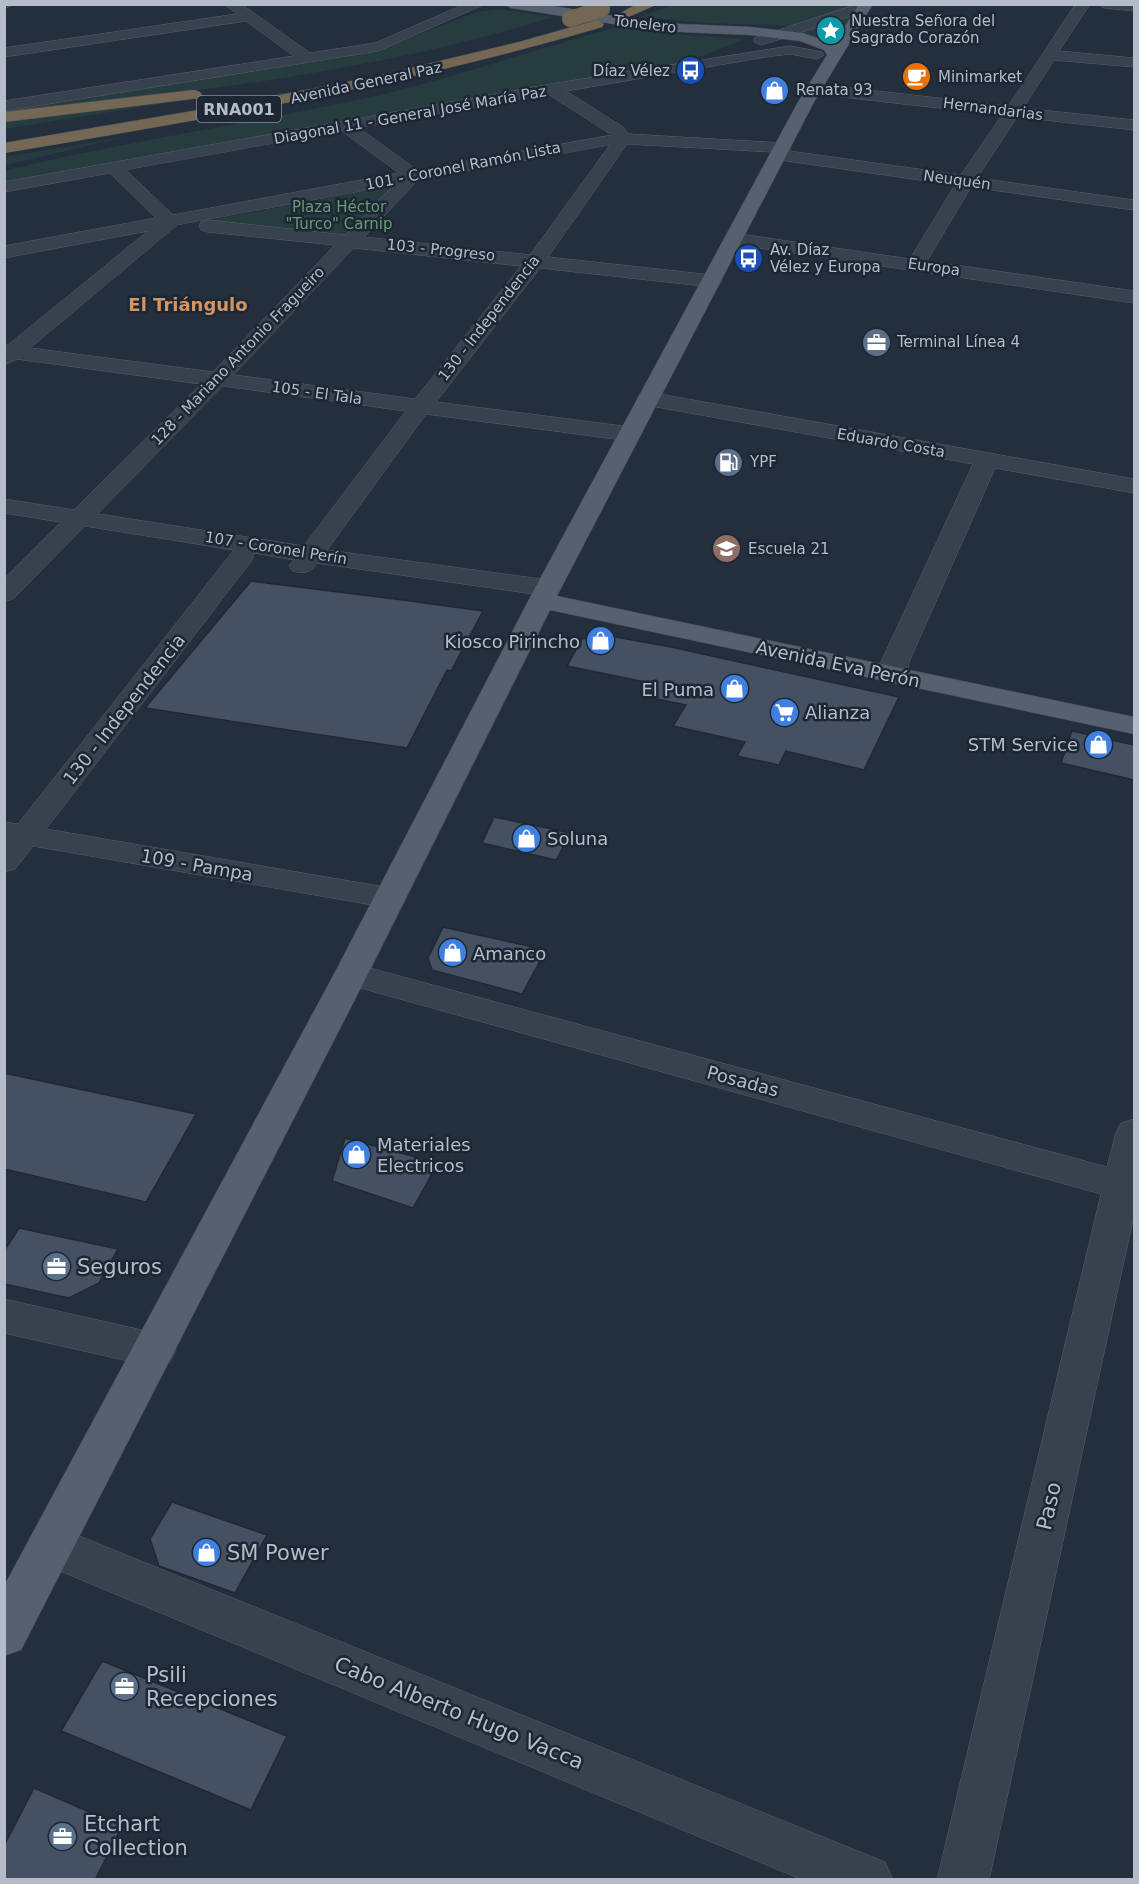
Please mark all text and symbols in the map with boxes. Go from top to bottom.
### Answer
street label: Tonelero [612,11,677,37]
place label: Nuestra Señora del Sagrado Corazón [851,12,995,47]
place icon: Nuestra Señora del Sagrado Corazón [814,14,846,46]
bus stop icon: Díaz Vélez [675,55,707,87]
street label: Avenida General Paz [289,58,443,108]
cafe icon: Minimarket [901,61,933,93]
place label: Díaz Vélez [593,62,670,80]
place label: Minimarket [938,68,1022,86]
shop icon: Renata 93 [759,74,791,106]
place label: Renata 93 [796,81,873,99]
street label: Diagonal 11 - General José María Paz [272,82,548,148]
street label: Hernandarias [942,94,1044,124]
road number: RNA001 [197,96,281,122]
street label: 101 - Coronel Ramón Lista [364,138,562,194]
street label: Neuquén [922,166,992,194]
park label: Plaza Héctor "Turco" Carnip [286,198,393,233]
street label: 103 - Progreso [386,235,496,265]
place label: Av. Díaz Vélez y Europa [770,241,881,276]
bus stop icon: Av. Díaz Vélez y Europa [733,243,765,275]
street label: 130 - Independencia [434,252,544,384]
street label: Europa [907,254,961,280]
street label: 128 - Mariano Antonio Fragueiro [148,263,328,449]
district label: El Triángulo [128,294,248,315]
office icon: Terminal Línea 4 [860,326,892,358]
place label: Terminal Línea 4 [896,333,1020,351]
street label: 105 - El Tala [271,378,363,408]
street label: Eduardo Costa [835,425,947,461]
fuel station icon: YPF [713,446,745,478]
place label: YPF [749,453,777,471]
street label: 107 - Coronel Perín [204,528,348,568]
school or university icon: Escuela 21 [711,533,743,565]
place label: Escuela 21 [748,540,830,558]
shop icon: Kiosco Pirincho [585,625,617,657]
street label: 130 - Independencia [59,630,189,788]
place label: Kiosco Pirincho [445,631,580,652]
street label: Avenida Eva Perón [754,636,922,692]
shop icon: El Puma [719,673,751,705]
place label: El Puma [641,679,714,700]
supermarket icon: Alianza [768,696,800,728]
place label: Alianza [805,702,870,723]
shop icon: STM Service [1083,728,1115,760]
place label: STM Service [968,734,1078,755]
shop icon: Soluna [510,822,542,854]
place label: Soluna [547,828,608,849]
street label: 109 - Pampa [139,845,255,885]
shop icon: Amanco [436,937,468,969]
place label: Amanco [473,943,546,964]
street label: Posadas [705,1061,781,1101]
place label: Materiales Electricos [377,1134,471,1176]
shop icon: Materiales Electricos [340,1138,372,1170]
office icon: Seguros [40,1251,72,1283]
place label: Seguros [77,1255,162,1279]
street label: Paso [1032,1480,1066,1532]
shop icon: SM Power [190,1537,222,1569]
place label: SM Power [227,1541,329,1565]
street label: Cabo Alberto Hugo Vacca [331,1652,587,1774]
place label: Psili Recepciones [146,1663,278,1711]
office icon: Psili Recepciones [109,1671,141,1703]
place label: Etchart Collection [84,1812,188,1860]
office icon: Etchart Collection [47,1820,79,1852]

